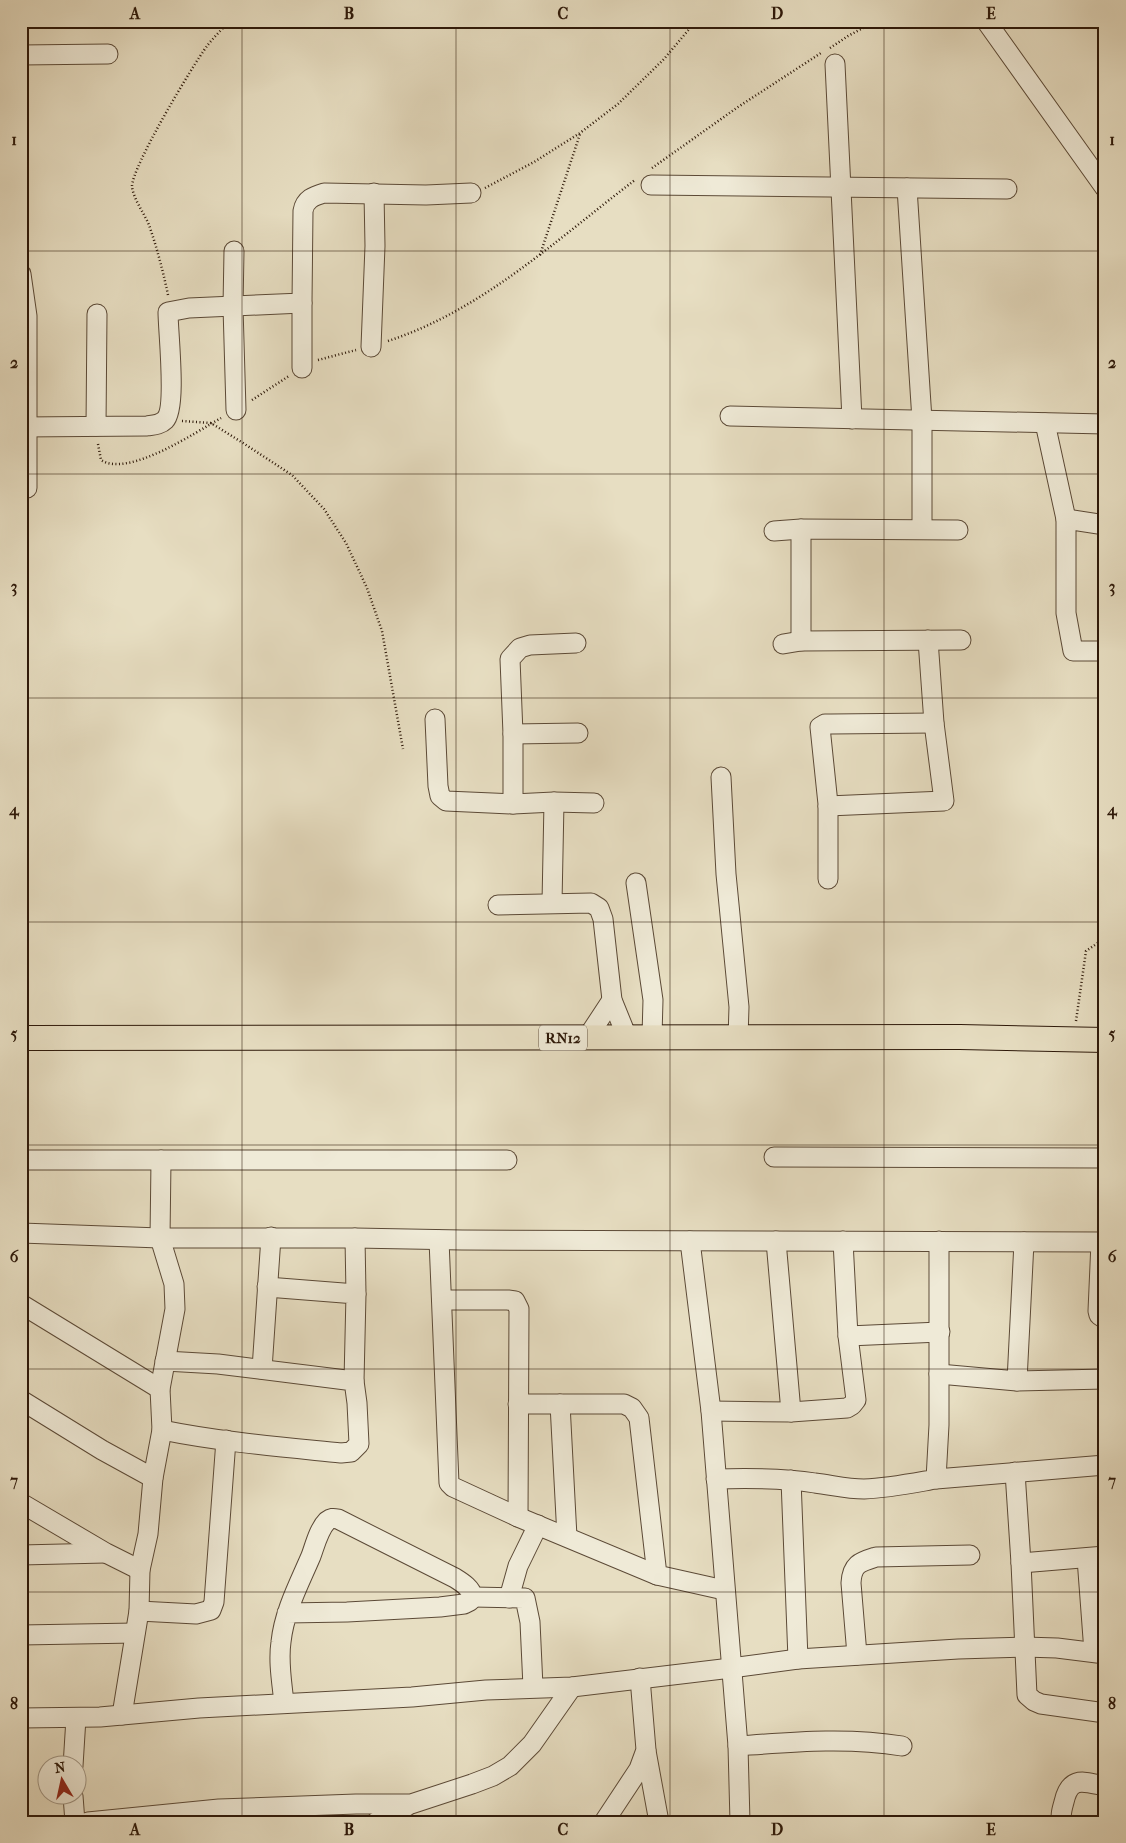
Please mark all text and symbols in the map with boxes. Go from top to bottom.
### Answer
text: A [129,4,141,23]
text: B [344,4,354,23]
text: C [558,4,569,23]
text: D [771,4,783,23]
text: E [986,4,996,23]
text: 1 [11,130,17,149]
text: 1 [1109,130,1115,149]
text: 2 [10,353,18,372]
text: 2 [1108,353,1116,372]
text: 3 [11,577,17,597]
text: 3 [1109,577,1115,597]
text: 4 [8,800,20,820]
text: 4 [1106,800,1118,820]
text: 5 [11,1024,18,1043]
text: 5 [1109,1024,1116,1043]
road number: RN12 [539,1026,587,1050]
text: 6 [10,1247,19,1266]
text: 6 [1108,1247,1117,1266]
text: 7 [9,1471,18,1490]
text: 7 [1107,1471,1116,1490]
text: 8 [10,1694,18,1713]
text: 8 [1108,1694,1116,1713]
north arrow [38,1756,88,1806]
text: N [53,1758,67,1777]
text: A [129,1820,141,1839]
text: B [344,1820,354,1839]
text: C [558,1820,569,1839]
text: D [771,1820,783,1839]
text: E [986,1820,996,1839]

